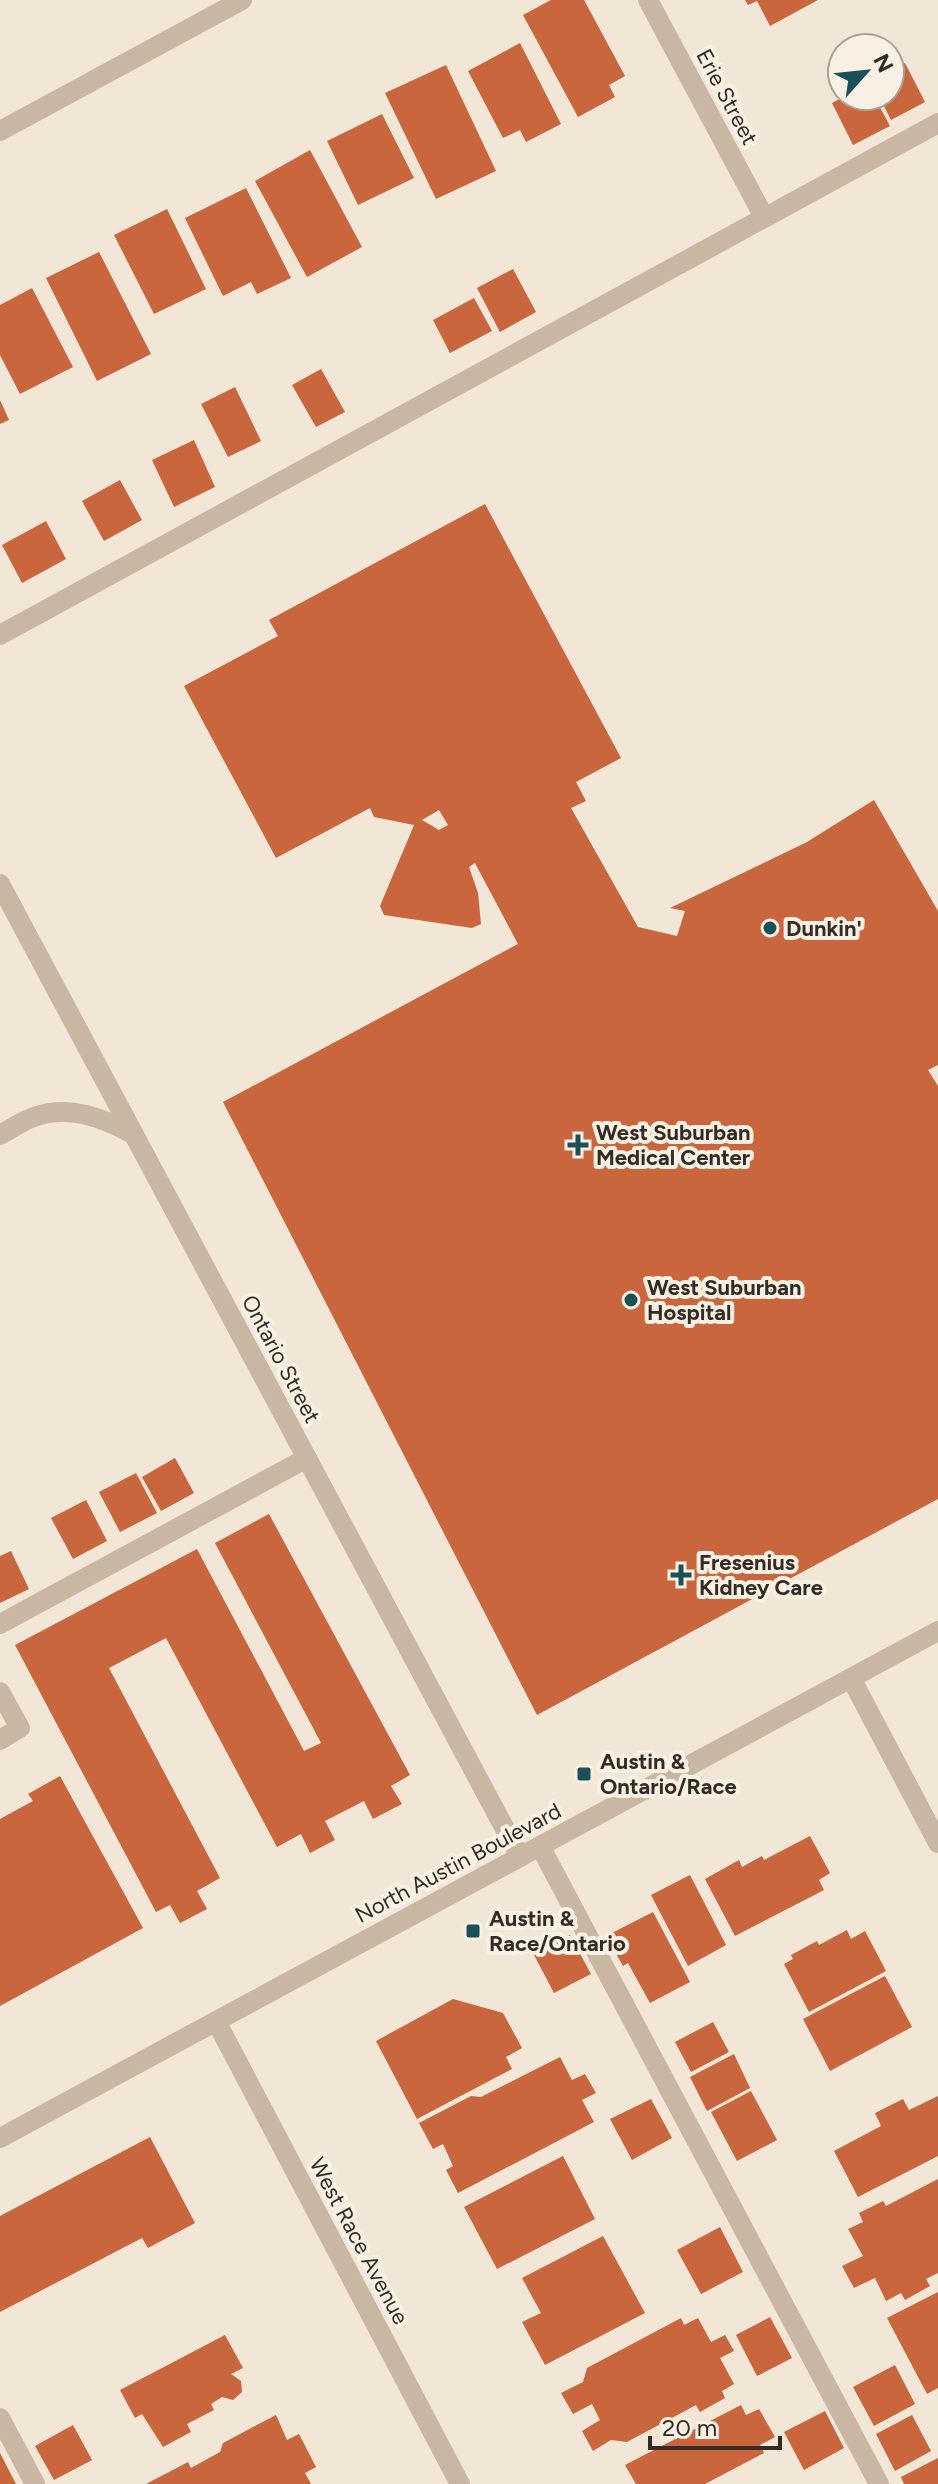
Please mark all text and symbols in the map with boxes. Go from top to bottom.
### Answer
north arrow [826,32,906,112]
street label: Erie Street [691,44,763,150]
text: N [867,49,899,77]
place label: Dunkin' [786,915,862,942]
marker: Dunkin' [761,919,779,937]
place label: West Suburban Medical Center [596,1119,751,1171]
marker: West Suburban Medical Center [567,1134,589,1156]
place label: West Suburban Hospital [647,1274,801,1326]
street label: Ontario Street [236,1290,326,1428]
marker: West Suburban Hospital [622,1291,640,1309]
place label: Fresenius Kidney Care [699,1549,823,1601]
marker: Fresenius Kidney Care [670,1564,692,1586]
place label: Austin & Ontario/Race [600,1748,737,1800]
marker: Austin & Ontario/Race [575,1765,593,1783]
street label: North Austin Boulevard [350,1797,566,1929]
place label: Austin & Race/Ontario [489,1905,626,1957]
marker: Austin & Race/Ontario [464,1922,482,1940]
street label: West Race Avenue [304,2153,414,2329]
scale bar [650,2400,780,2450]
text: 20 m [662,2413,717,2442]

